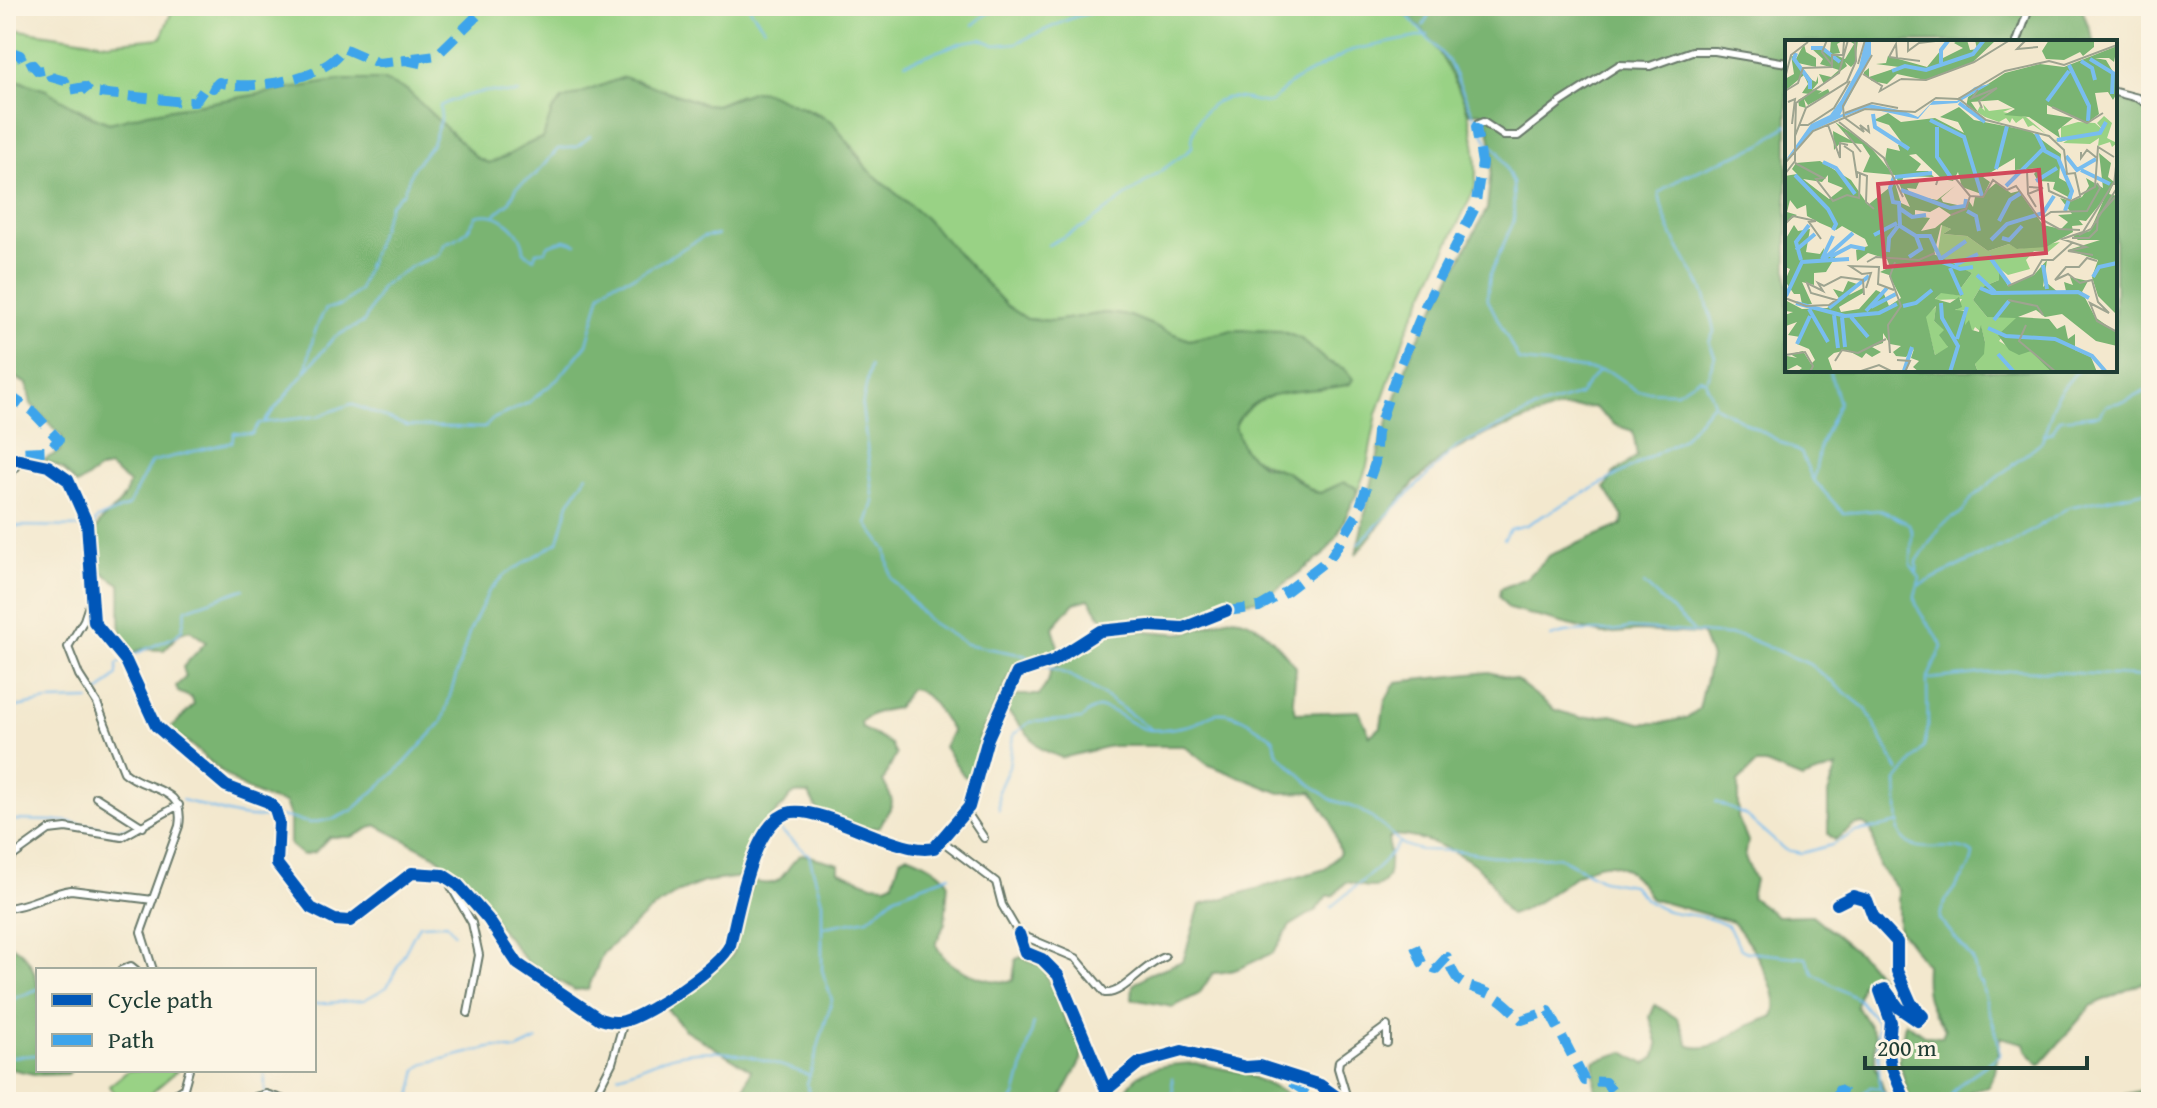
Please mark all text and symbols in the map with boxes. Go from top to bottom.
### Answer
inset map [1785,40,2117,372]
legend [36,968,316,1072]
text: Cycle path [108,982,213,1017]
scale bar [1865,1020,2087,1070]
text: Path [108,1022,155,1057]
text: 200 m [1877,1030,1937,1065]

